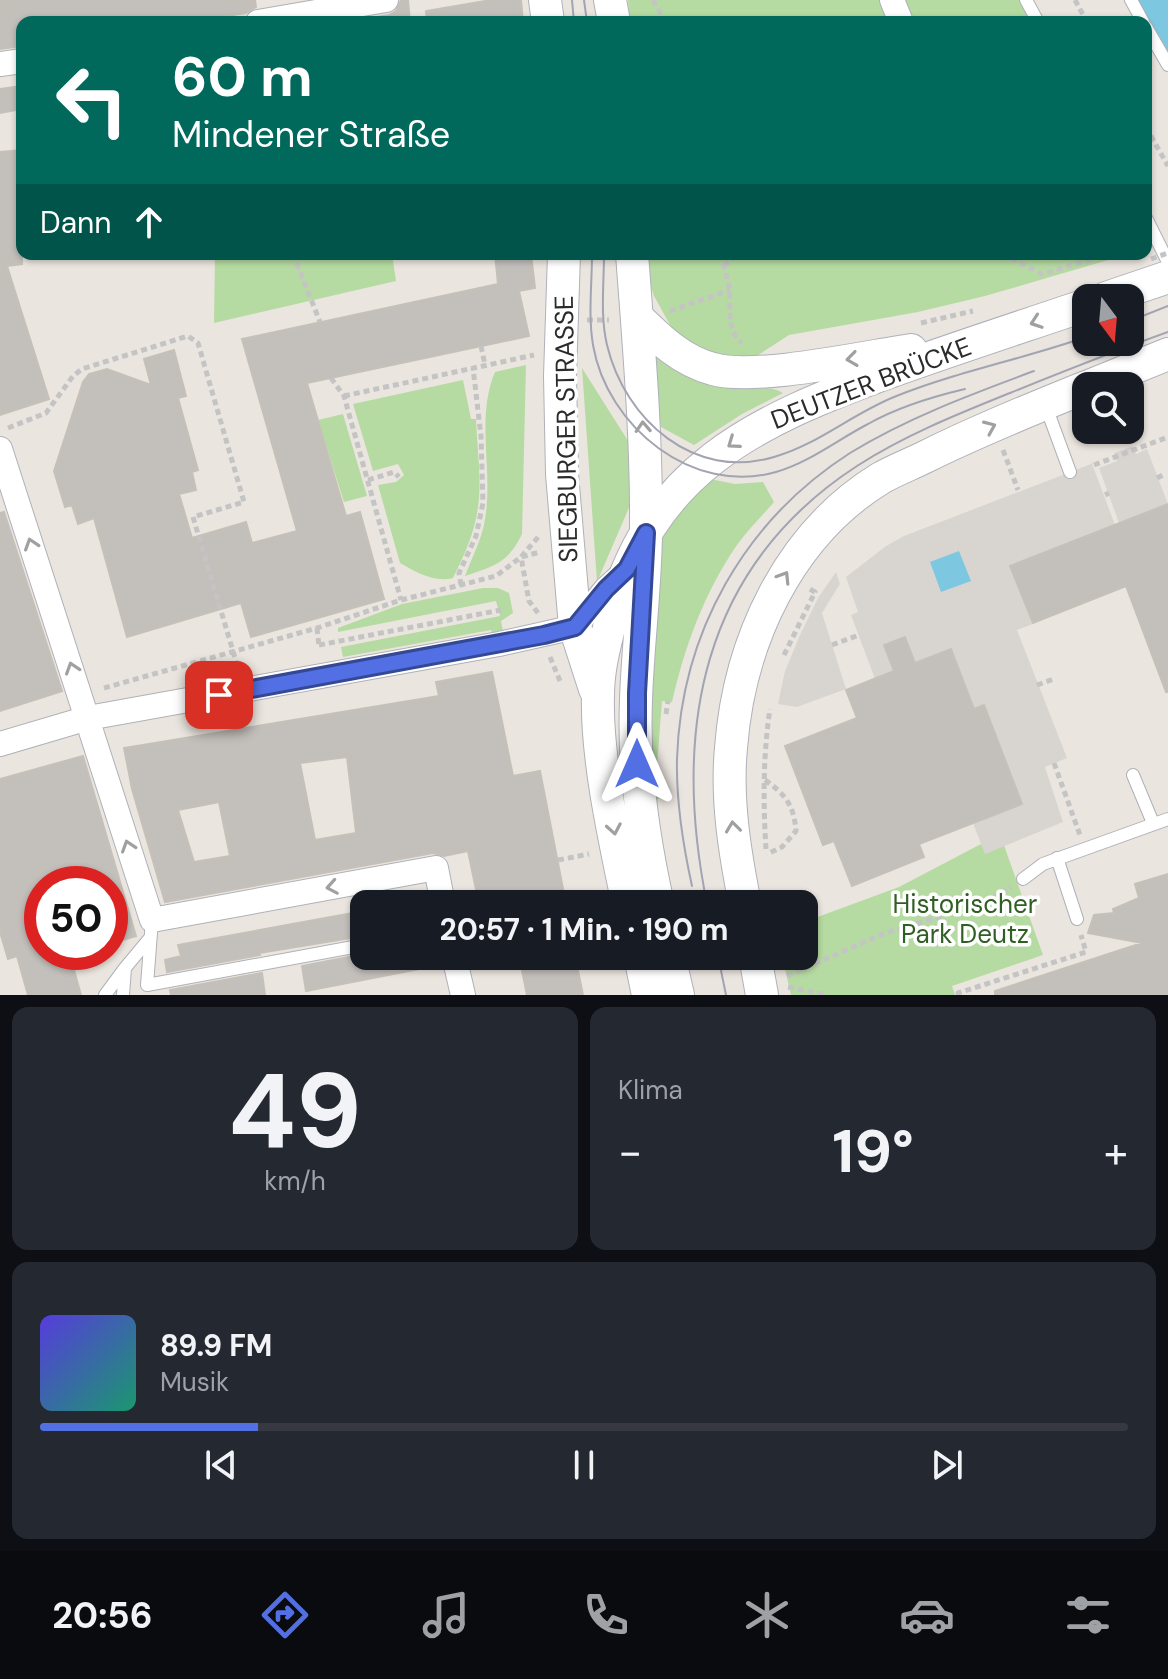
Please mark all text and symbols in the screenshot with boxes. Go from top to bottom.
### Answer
text: 60 m [172,40,313,113]
icon: left [40,48,144,152]
text: Mindener Straße [172,111,450,158]
icon: ahead [127,200,171,244]
text: Dann [40,203,111,242]
north arrow [1072,284,1144,356]
map controls [1072,284,1144,444]
street label: SIEGBURGER STRASSE [547,295,585,563]
one-way arrow [1029,312,1043,328]
street label: DEUTZER BRÜCKE [766,329,976,437]
one-way arrow [846,350,859,367]
button: search [1072,372,1144,444]
one-way arrow [635,420,652,433]
one-way arrow [982,421,996,437]
one-way arrow [727,433,741,448]
one-way arrow [25,538,41,552]
one-way arrow [775,571,790,586]
pin [185,661,253,729]
one-way arrow [65,662,81,676]
icon: arrive [197,673,241,717]
position arrow [595,722,679,806]
one-way arrow [725,820,742,833]
one-way arrow [605,822,622,836]
one-way arrow [122,839,138,853]
speed limit sign: 50 [24,866,128,970]
one-way arrow [325,878,339,895]
park label: Historischer Park Deutz [893,887,1037,951]
text: 20:57 · 1 Min. · 190 m [439,910,729,949]
text: 49 [228,1044,362,1179]
text: Klima [618,1073,683,1107]
text: 19° [832,1112,914,1191]
text: − [618,1123,642,1181]
text: + [1104,1123,1128,1181]
text: km/h [264,1164,326,1198]
text: 89.9 FM [160,1326,272,1365]
text: Musik [160,1365,229,1399]
icon: previous [199,1443,243,1487]
icon: pause [562,1443,606,1487]
icon: next [925,1443,969,1487]
icon: directions [257,1587,313,1643]
icon: music [418,1587,474,1643]
icon: phone [578,1587,634,1643]
icon: climate [739,1587,795,1643]
icon: car [899,1587,955,1643]
icon: filters [1060,1587,1116,1643]
text: 20:56 [52,1592,153,1639]

